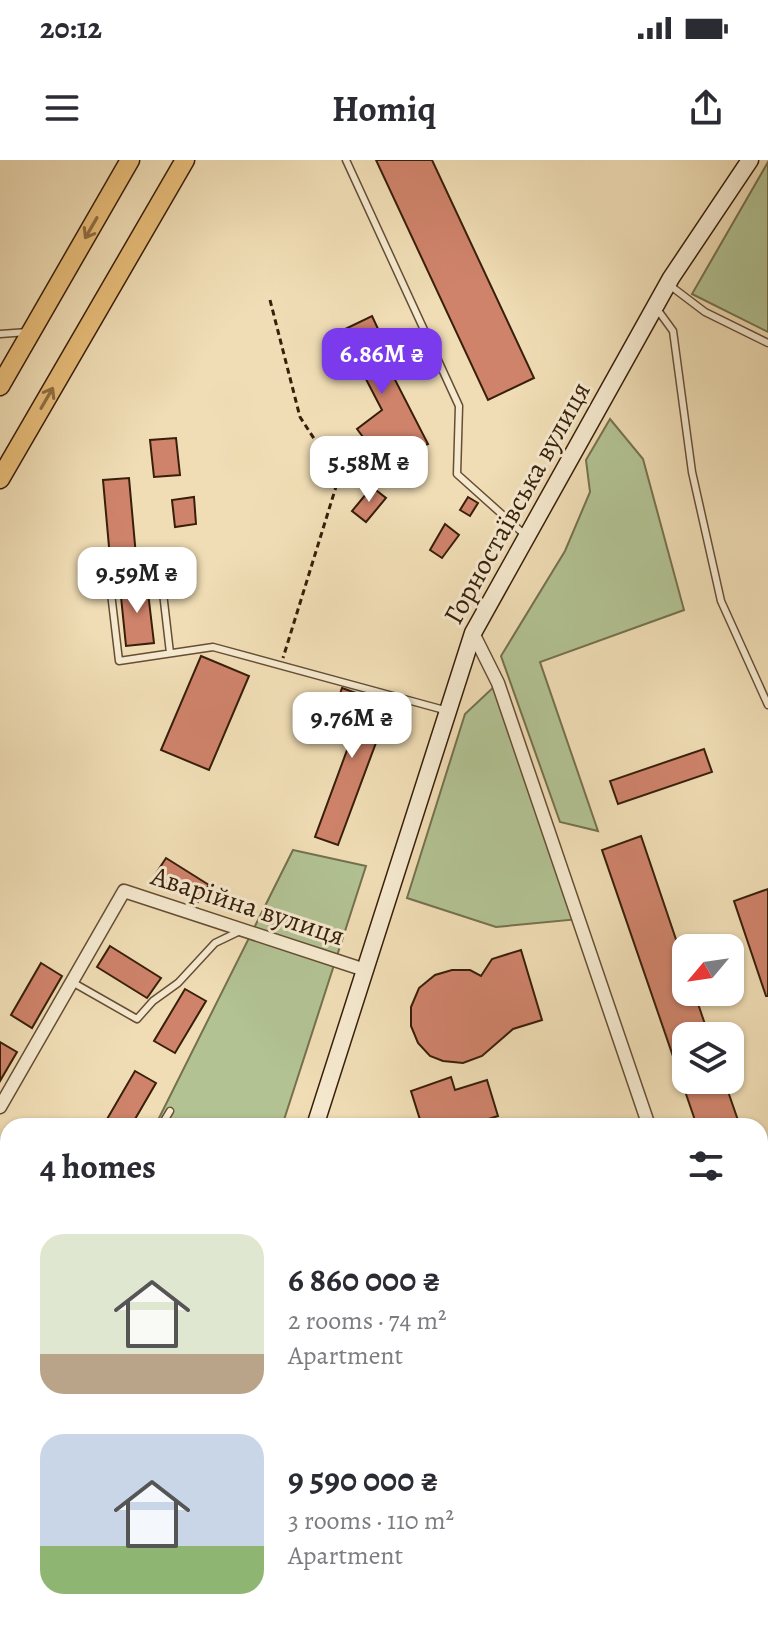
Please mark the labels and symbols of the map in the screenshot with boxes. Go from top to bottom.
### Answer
one-way arrow [83,215,98,239]
pin: 6.86M ₴ [308,328,456,396]
street label: Горностаївська вулиця [434,375,600,631]
one-way arrow [39,387,55,410]
pin: 5.58M ₴ [295,436,443,504]
pin: 9.59M ₴ [63,547,211,615]
pin: 9.76M ₴ [278,692,426,760]
street label: Аварійна вулиця [146,857,350,955]
north arrow [672,934,744,1006]

